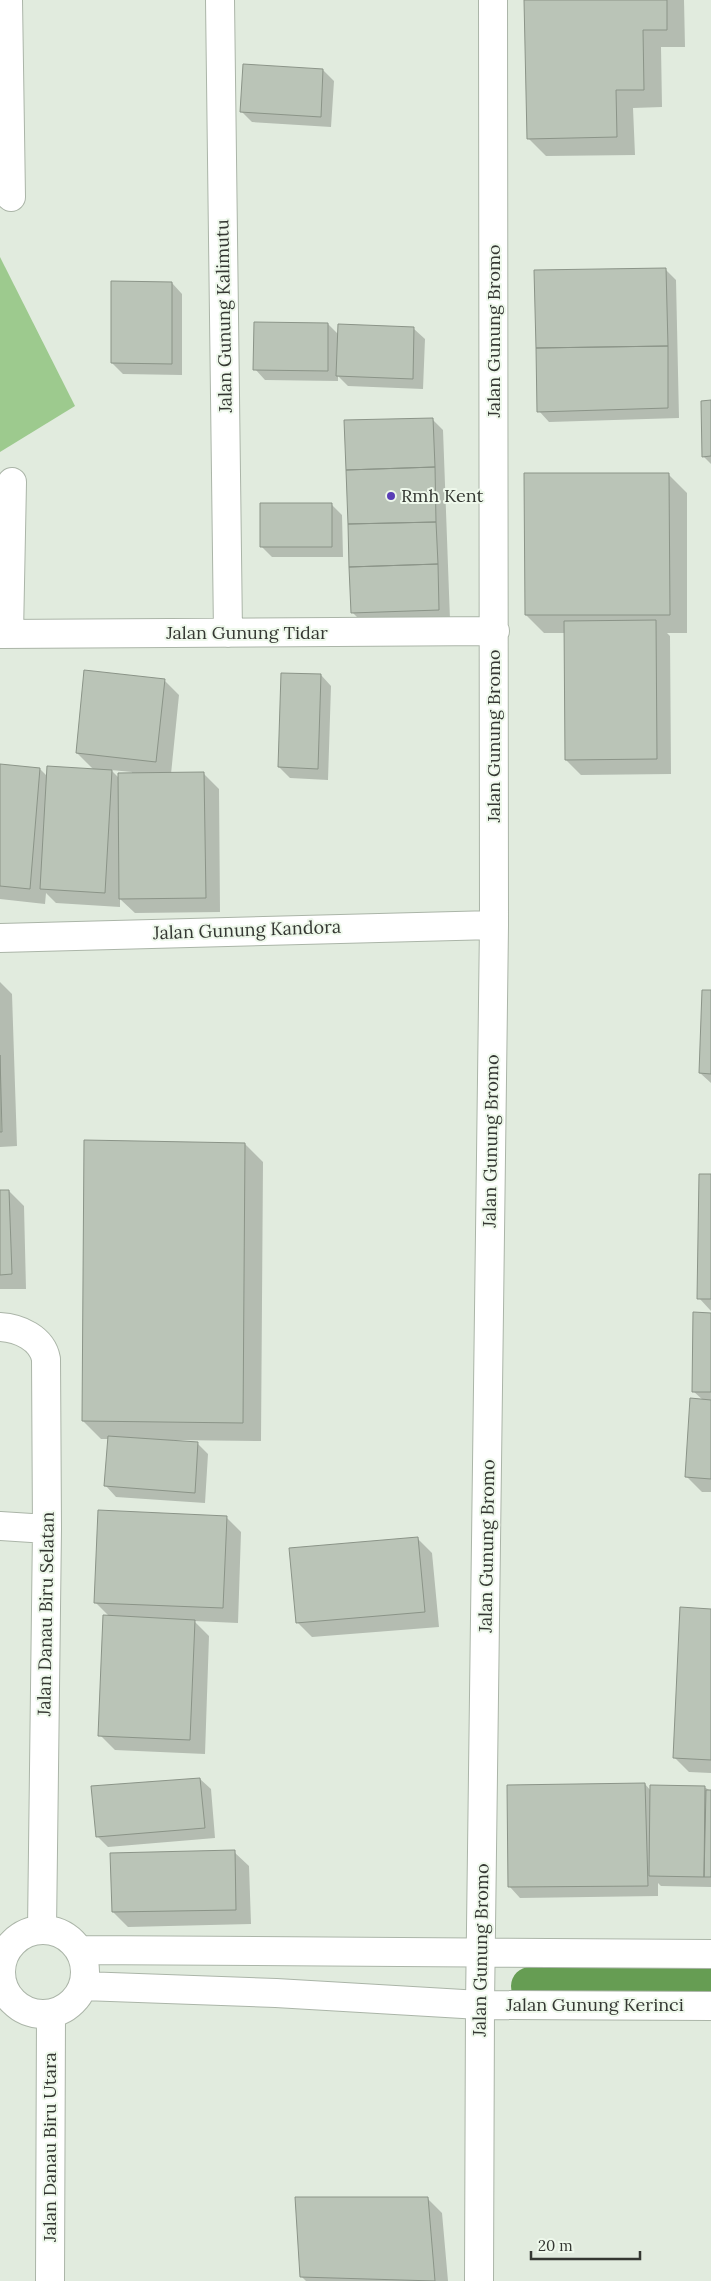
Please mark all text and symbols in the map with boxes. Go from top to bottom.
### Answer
street label: Jalan Gunung Kalimutu [210,219,237,414]
street label: Jalan Gunung Bromo [482,244,505,419]
place label: Rmh Kent [401,484,483,507]
marker: Rmh Kent [385,490,397,502]
street label: Jalan Gunung Tidar [165,621,328,644]
street label: Jalan Gunung Bromo [482,649,505,824]
street label: Jalan Gunung Kandora [152,915,341,944]
street label: Jalan Gunung Bromo [477,1054,504,1229]
street label: Jalan Gunung Bromo [473,1459,500,1634]
street label: Jalan Danau Biru Selatan [32,1512,59,1717]
street label: Jalan Gunung Bromo [467,1863,494,2038]
street label: Jalan Gunung Kerinci [505,1993,684,2016]
street label: Jalan Danau Biru Utara [38,2052,61,2243]
scale bar [531,2228,640,2260]
text: 20 m [538,2236,573,2255]

